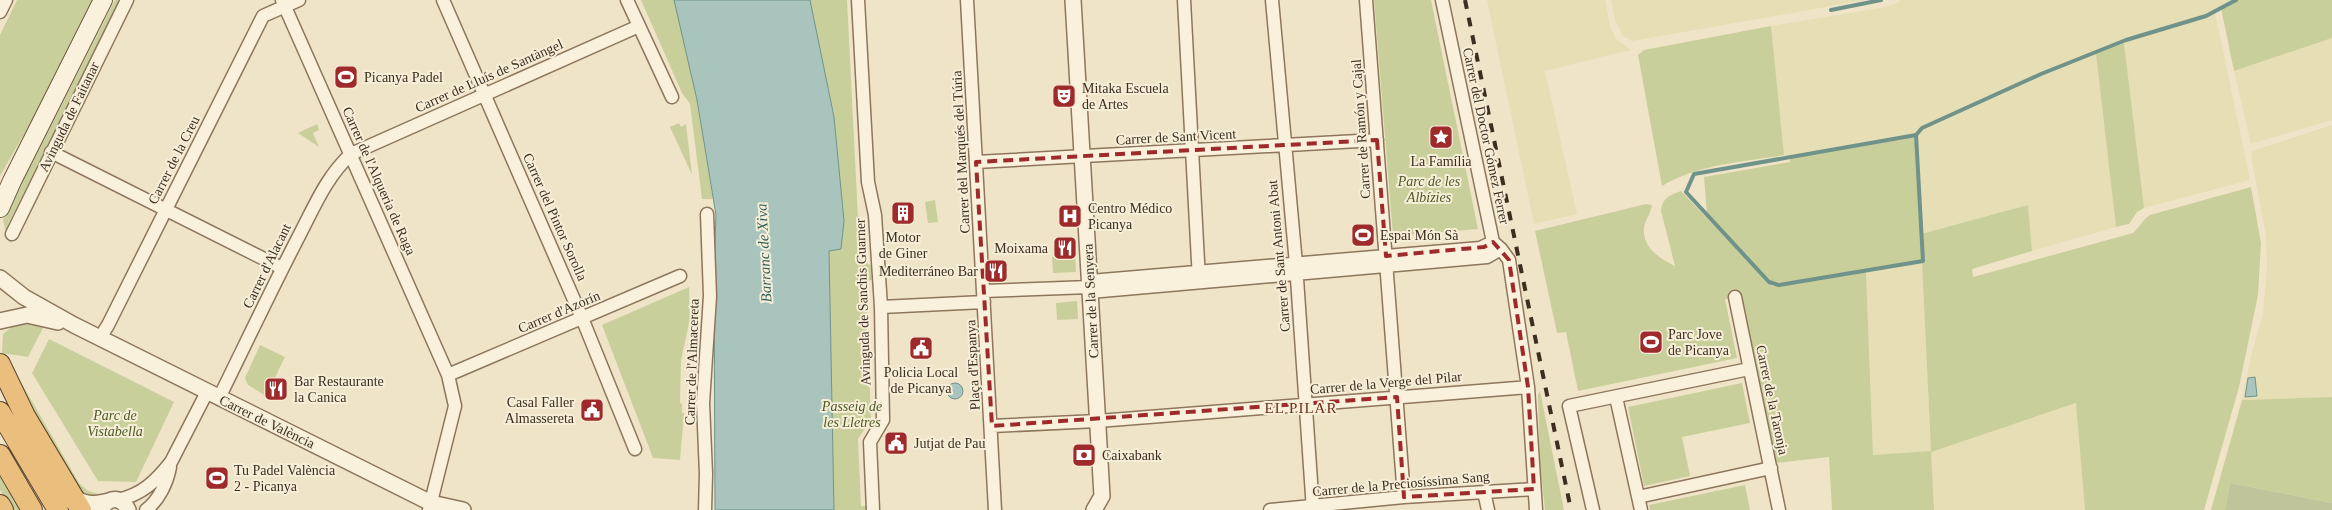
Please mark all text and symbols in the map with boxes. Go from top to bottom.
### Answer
street label: Carrer de Lluís de Santàngel [413,37,565,115]
street label: Carrer del Doctor Gómez Ferrer [1460,46,1512,226]
street label: Avinguda de Faitanar [36,59,102,174]
street label: Carrer de Ramón y Cajal [1349,59,1373,199]
sports icon: Picanya Padel [333,64,359,90]
street label: Carrer del Marqués del Túria [949,69,973,234]
place label: Picanya Padel [364,70,443,85]
place label: Mitaka Escuela de Artes [1082,81,1169,112]
theatre icon: Mitaka Escuela de Artes [1051,83,1077,109]
street label: Carrer de l'Alqueria de Raga [340,105,419,258]
street label: Carrer de la Creu [145,113,203,207]
place icon: La Família [1428,124,1454,150]
street label: Carrer de Sant Vicent [1115,126,1237,148]
street label: Carrer del Pintor Sorolla [520,151,590,284]
place label: La Família [1410,154,1472,169]
park label: Parc de les Albízies [1397,174,1461,205]
street label: Carrer de Sant Antoni Abat [1265,179,1293,333]
building icon: Motor de Giner [890,200,916,226]
place label: Centro Médico Picanya [1088,201,1172,232]
water label: Barranc de Xiva [753,203,775,303]
hospital icon: Centro Médico Picanya [1057,203,1083,229]
street label: Avinguda de Sanchis Guarner [853,218,873,386]
street label: Carrer d'Alacant [240,221,294,311]
sports icon: Espai Món Sà [1350,222,1376,248]
place label: Espai Món Sà [1380,228,1459,243]
place label: Motor de Giner [879,230,928,261]
restaurant icon: Moixama [1052,235,1078,261]
place label: Moixama [994,241,1049,256]
street label: Carrer de la Senyera [1080,243,1101,359]
restaurant icon: Mediterráneo Bar [983,258,1009,284]
place label: Mediterráneo Bar [879,264,978,279]
street label: Carrer d'Azorín [516,288,602,336]
street label: Carrer de l'Almacereta [682,298,702,426]
street label: Plaça d'Espanya [963,319,983,411]
place label: Parc Jove de Picanya [1668,327,1730,358]
sports icon: Parc Jove de Picanya [1638,329,1664,355]
public building icon: Policia Local de Picanya [908,335,934,361]
street label: Carrer de la Taronja [1753,344,1791,457]
place label: Policia Local de Picanya [884,365,958,396]
street label: Carrer de la Verge del Pilar [1310,369,1463,397]
place label: Bar Restaurante la Canica [294,374,384,405]
restaurant icon: Bar Restaurante la Canica [263,376,289,402]
street label: Carrer de València [217,392,318,452]
place label: Casal Faller Almassereta [505,395,575,426]
public building icon: Casal Faller Almassereta [579,397,605,423]
park label: Passeig de les Lletres [821,399,882,430]
district label: EL PILAR [1265,400,1337,416]
park label: Parc de Vistabella [87,408,143,439]
public building icon: Jutjat de Pau [883,430,909,456]
place label: Jutjat de Pau [914,436,986,451]
bank icon: Caixabank [1071,442,1097,468]
place label: Caixabank [1102,448,1162,463]
place label: Tu Padel València 2 - Picanya [234,463,336,494]
sports icon: Tu Padel València 2 - Picanya [204,465,230,491]
street label: Carrer de la Preciosíssima Sang [1312,469,1490,499]

